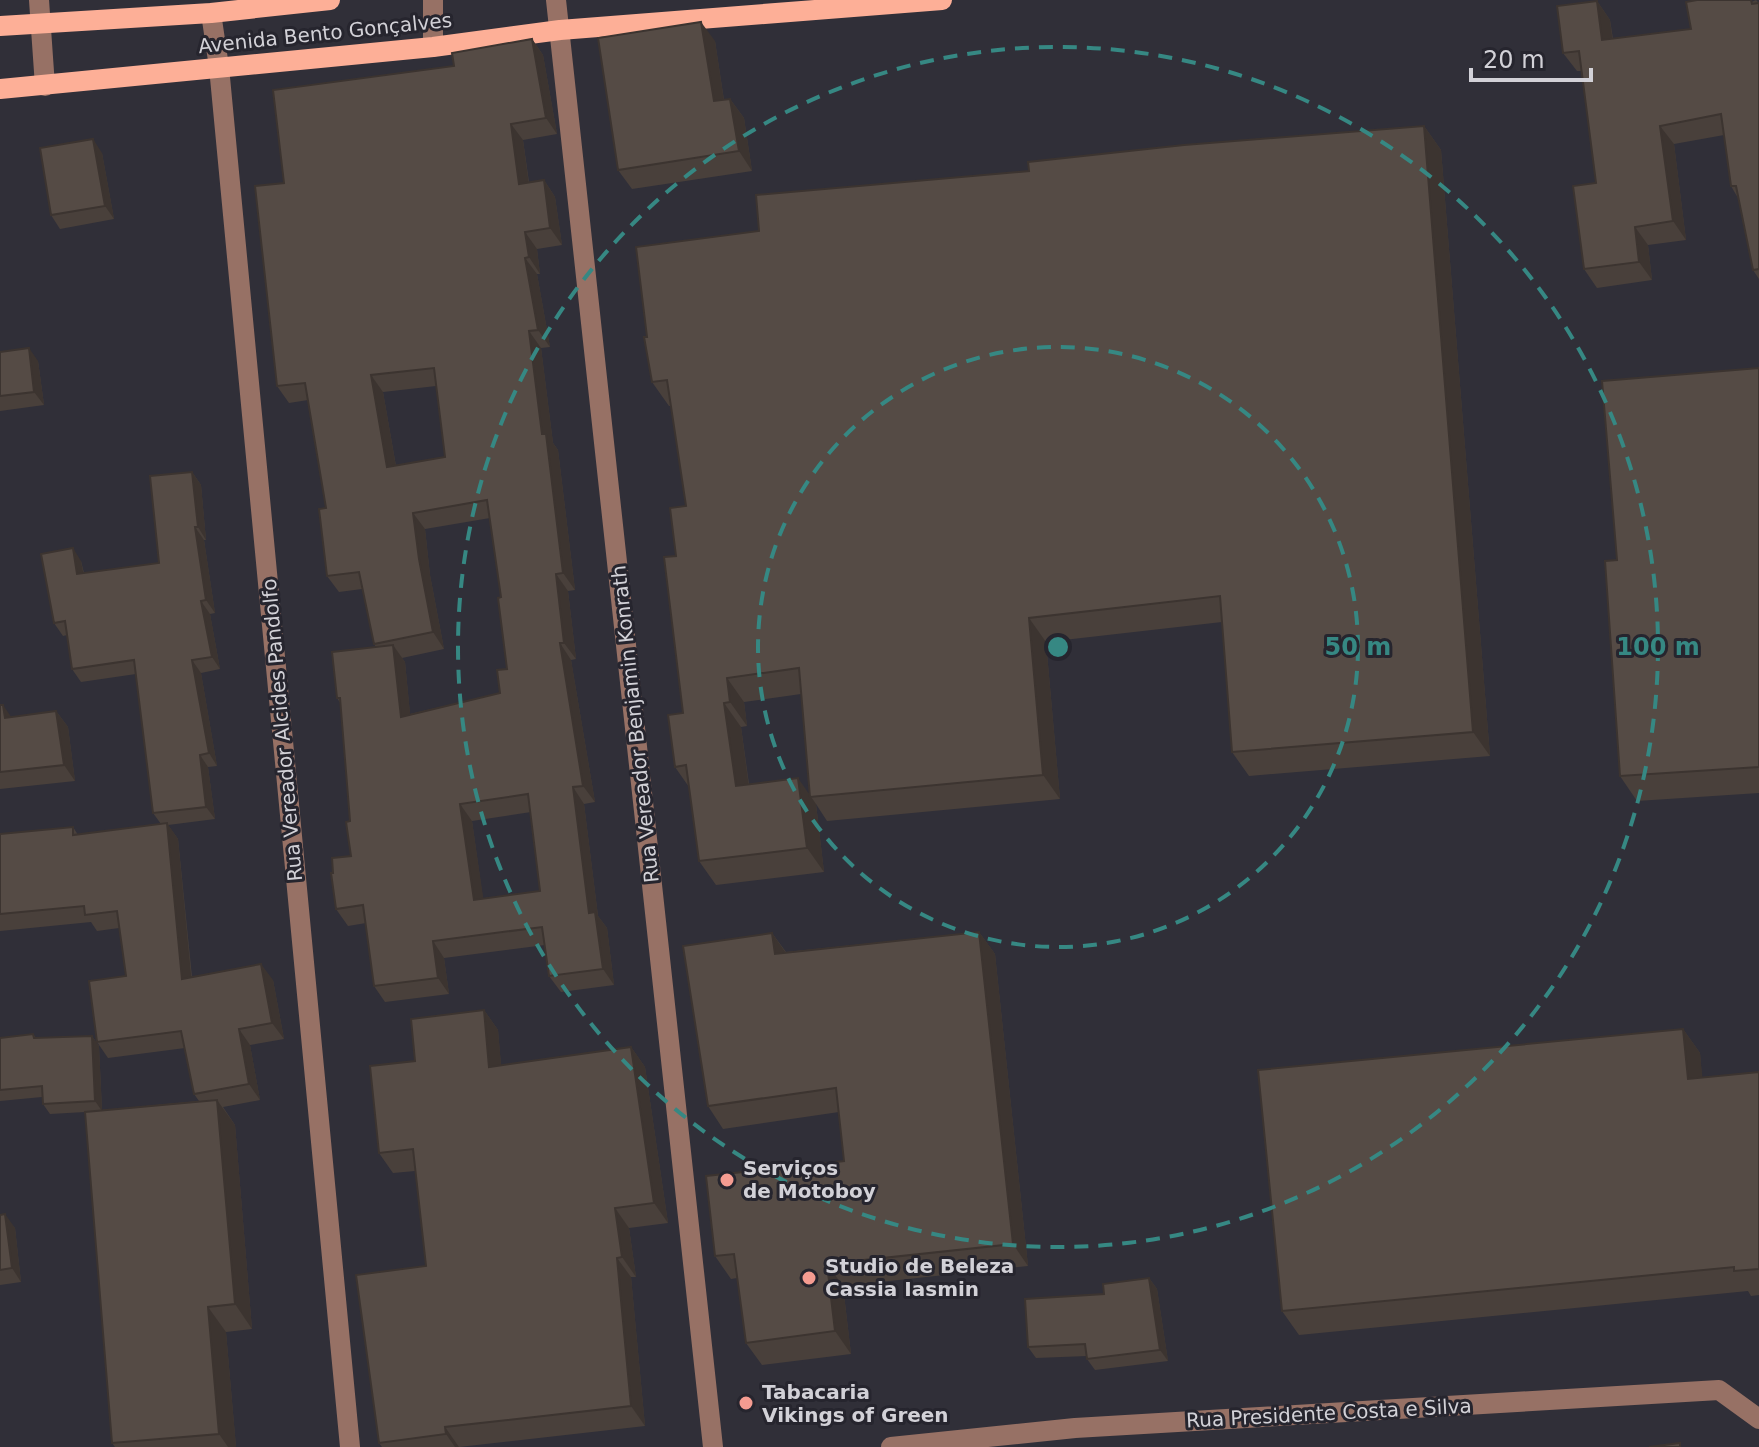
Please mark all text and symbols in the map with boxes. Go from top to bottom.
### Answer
street label: Avenida Bento Gonçalves [197,8,453,58]
scale bar [1471,32,1591,82]
text: 20 m [1483,46,1545,74]
street label: Rua Vereador Benjamin Konrath [606,564,664,884]
street label: Rua Vereador Alcides Pandolfo [257,578,307,882]
centre of rings [1044,633,1072,661]
text: 50 m [1325,633,1391,661]
text: 100 m [1616,633,1700,661]
place label: Serviços de Motoboy [743,1156,876,1203]
marker: Serviços de Motoboy [718,1171,736,1189]
place label: Studio de Beleza Cassia Iasmin [825,1254,1014,1301]
marker: Studio de Beleza Cassia Iasmin [800,1269,818,1287]
place label: Tabacaria Vikings of Green [762,1380,949,1427]
marker: Tabacaria Vikings of Green [737,1394,755,1412]
street label: Rua Presidente Costa e Silva [1186,1394,1472,1432]

